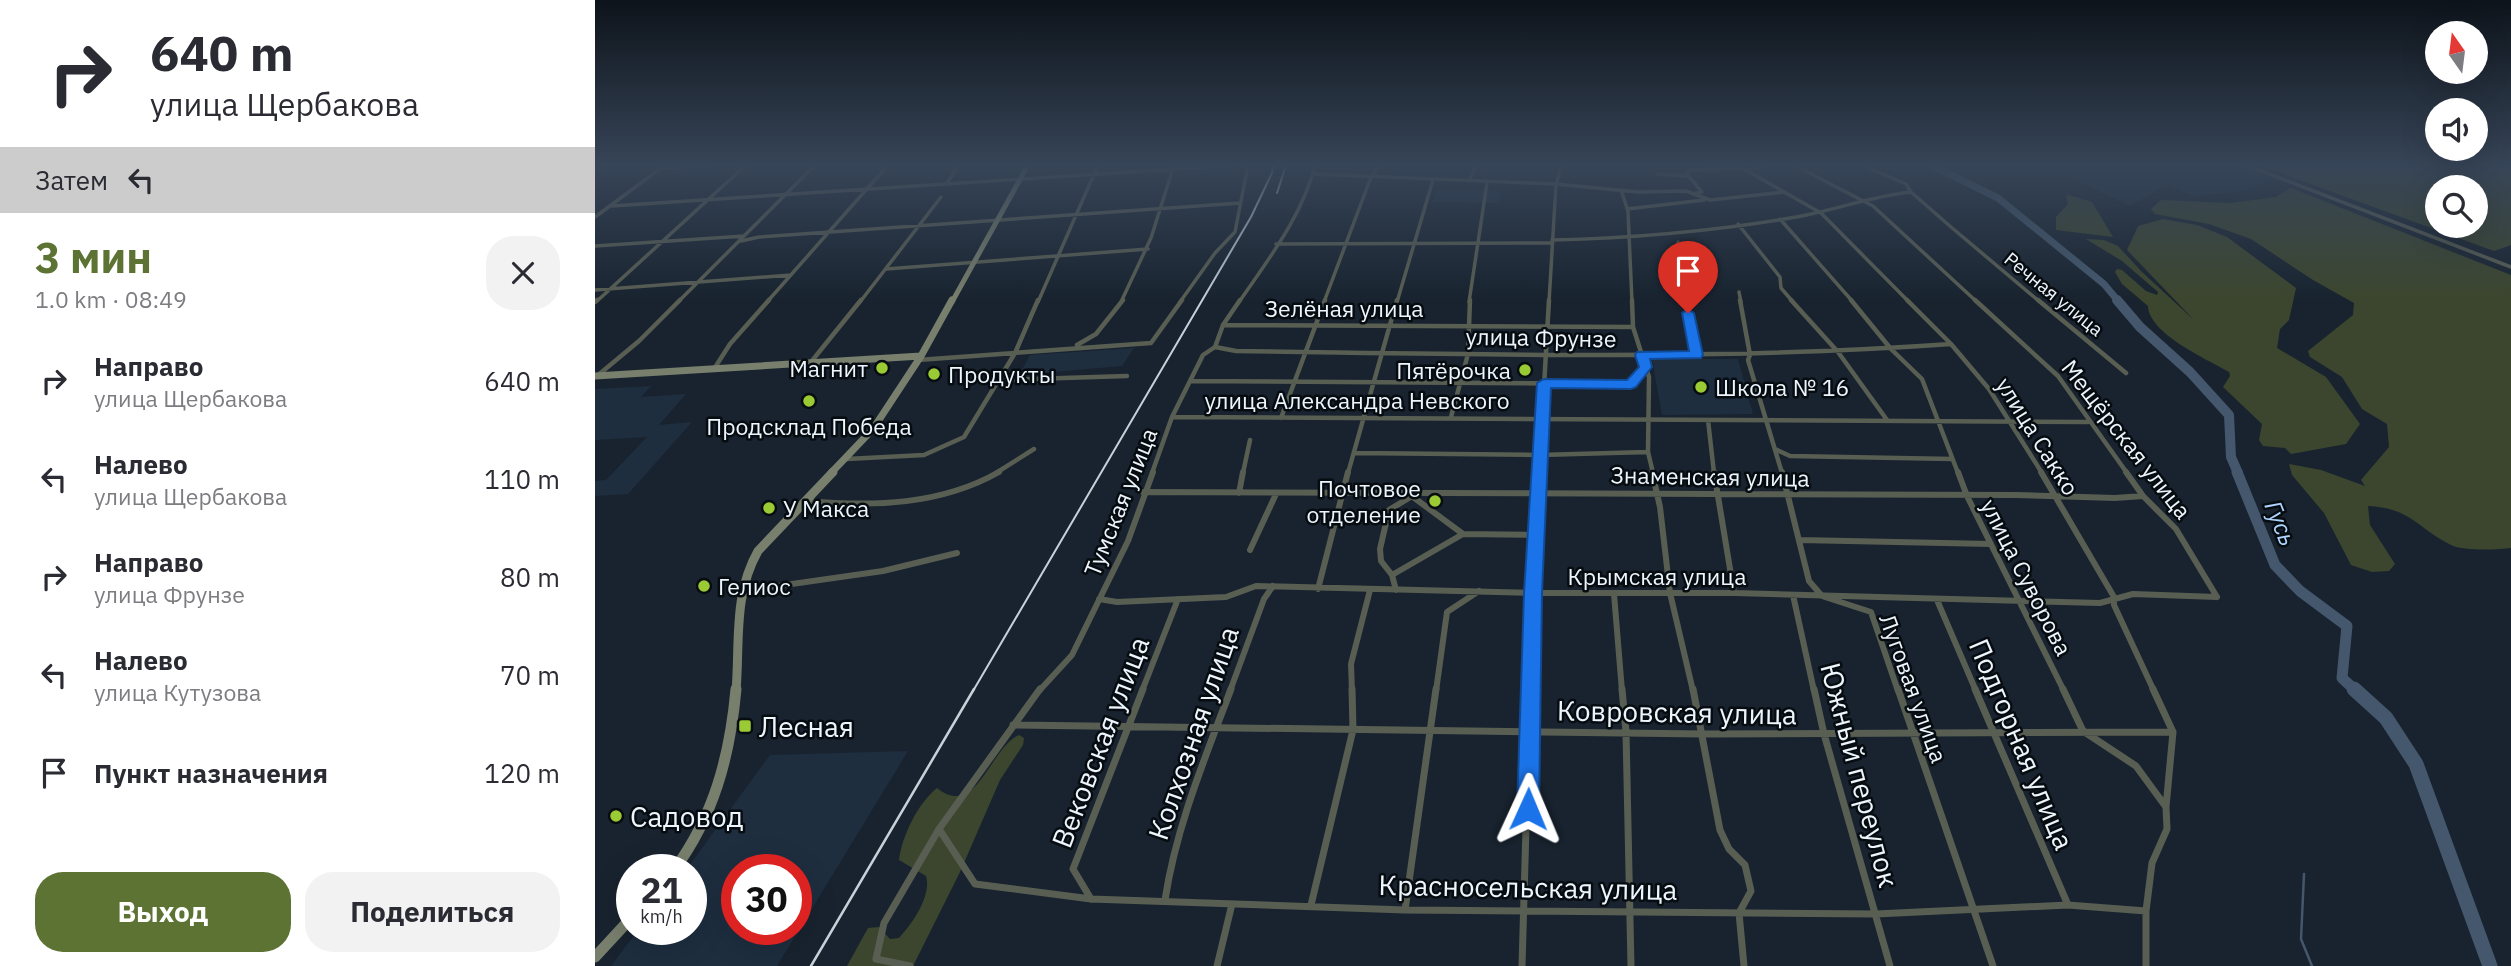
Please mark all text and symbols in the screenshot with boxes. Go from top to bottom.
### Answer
text: 640 m [150,21,294,84]
north arrow [2425,21,2489,84]
map controls [2425,21,2488,238]
icon: right [35,28,126,119]
text: улица Щербакова [150,83,419,125]
button: sound [2425,98,2488,161]
icon: left [122,161,160,199]
text: Затем [35,163,108,197]
button: search [2425,175,2488,238]
text: 3 мин [35,230,152,285]
button: close [486,236,560,310]
pin [1658,241,1718,313]
street label: Речная улица [2000,247,2108,341]
icon: arrive [1669,252,1707,290]
text: 1.0 km · 08:49 [35,284,187,314]
street label: Зелёная улица [1264,293,1424,323]
street label: улица Фрунзе [1465,321,1617,353]
text: Направо [94,349,203,383]
place label: Магнит [789,353,868,383]
street label: Мещёрская улица [2055,353,2199,525]
place label: Пятёрочка [1396,355,1511,385]
place label: Продукты [948,359,1055,389]
marker: Магнит [874,360,890,376]
icon: right [35,362,73,400]
marker: Пятёрочка [1517,362,1533,378]
text: 640 m [484,364,560,398]
marker: Продукты [926,366,942,382]
street label: улица Сакко [1990,371,2086,501]
place label: Школа № 16 [1715,372,1849,402]
marker: Школа № 16 [1693,379,1709,395]
text: улица Щербакова [94,383,287,413]
street label: улица Александра Невского [1204,385,1510,415]
marker: Продсклад Победа [801,393,817,409]
place label: Продсклад Победа [706,411,912,441]
street label: Тумская улица [1077,423,1163,581]
text: Налево [94,447,188,481]
street label: Знаменская улица [1610,459,1810,493]
icon: left [35,460,73,498]
text: 110 m [484,462,560,496]
place label: Почтовое отделение [1307,473,1421,529]
text: улица Щербакова [94,481,287,511]
place label: У Макса [783,493,869,523]
marker: Почтовое отделение [1427,493,1443,509]
street label: улица Суворова [1975,494,2079,660]
water label: Гусь [2258,496,2304,550]
marker: У Макса [761,500,777,516]
text: Направо [94,545,203,579]
icon: right [35,558,73,596]
text: 80 m [500,560,560,594]
street label: Крымская улица [1568,561,1746,591]
place label: Гелиос [718,571,791,601]
marker: Гелиос [696,578,712,594]
text: улица Фрунзе [94,579,245,609]
street label: Луговая улица [1873,610,1955,766]
street label: Колхозная улица [1139,621,1247,845]
street label: Вековская улица [1043,631,1157,853]
street label: Подгорная улица [1961,633,2083,855]
text: Налево [94,643,188,677]
icon: left [35,656,73,694]
text: 70 m [500,658,560,692]
street label: Южный переулок [1812,659,1908,891]
text: улица Кутузова [94,677,261,707]
street label: Ковровская улица [1557,691,1797,733]
place label: Лесная [759,708,854,745]
marker: Лесная [737,718,753,734]
icon: arrive [35,754,73,792]
text: Пункт назначения [94,756,328,790]
text: 120 m [484,756,560,790]
position arrow [1491,772,1565,846]
place label: Садовод [630,798,743,835]
marker: Садовод [608,808,624,824]
speed limit sign: 30 [721,854,812,945]
street label: Красносельская улица [1378,866,1678,908]
text: 21 [640,867,683,913]
button: Выход [35,872,291,952]
button: Поделиться [305,872,560,952]
text: km/h [640,905,683,928]

